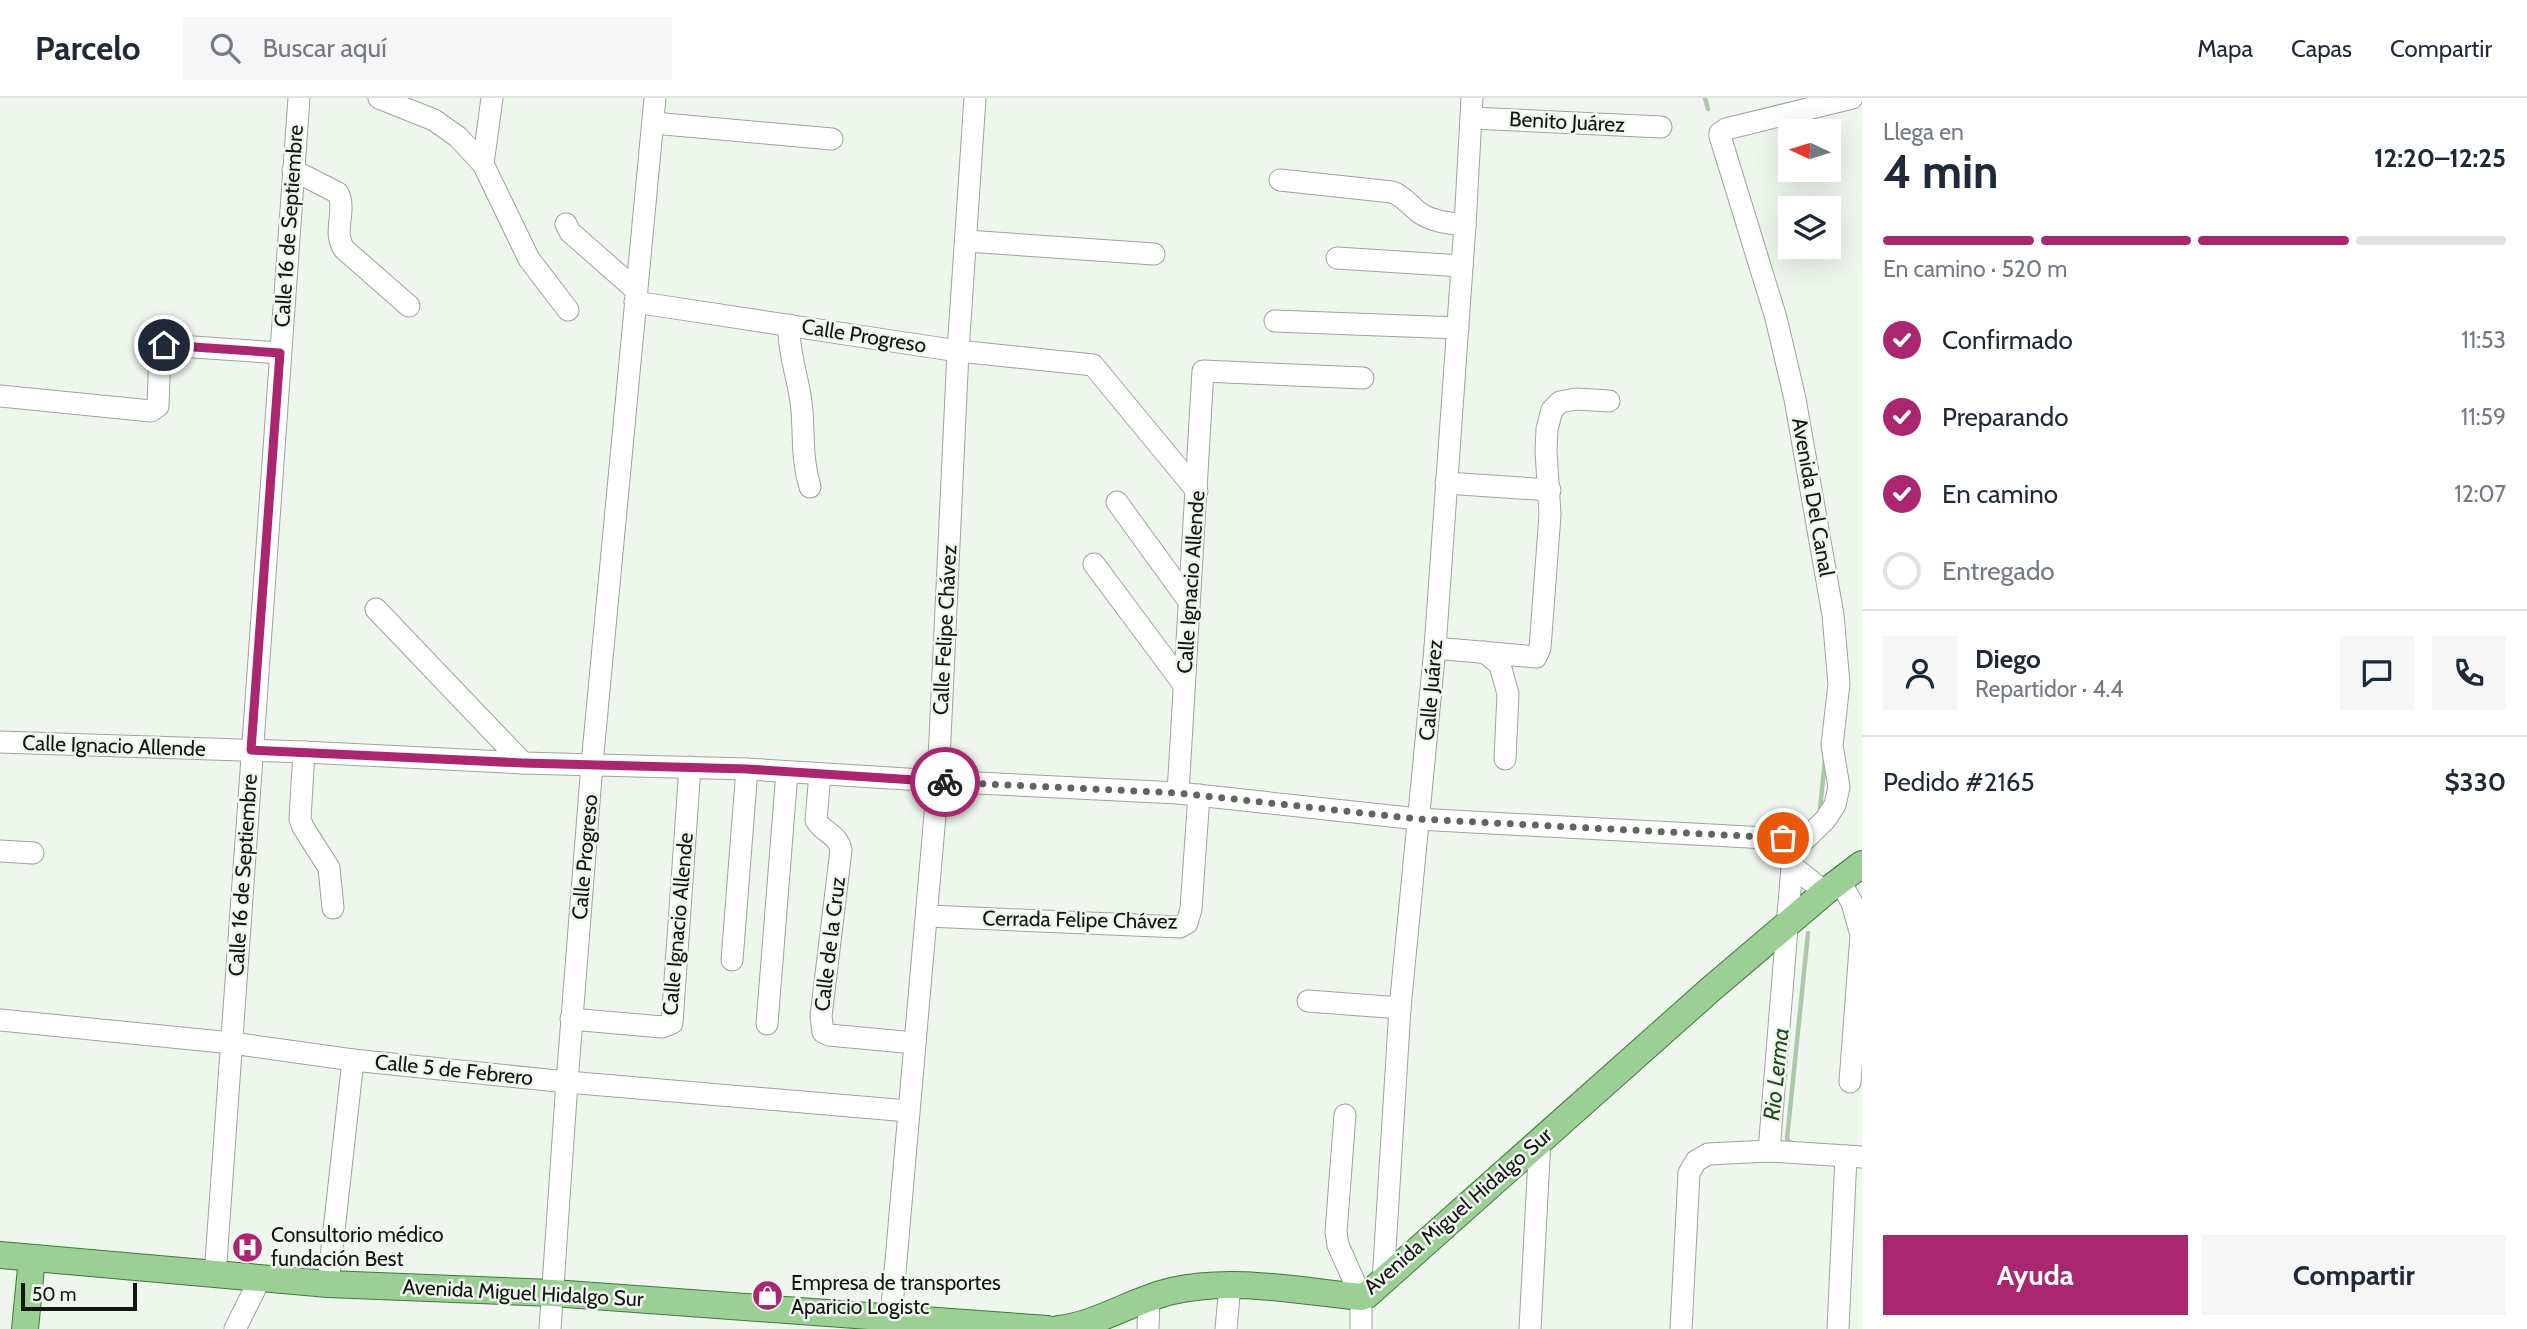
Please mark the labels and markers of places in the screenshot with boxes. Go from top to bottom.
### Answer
pin [134,315,194,375]
pin [1753,808,1813,868]
place label: Consultorio médico fundación Best [271,1222,444,1271]
hospital icon: Consultorio médico fundación Best [231,1230,265,1264]
place label: Empresa de transportes Aparicio Logistc [791,1270,1001,1319]
shop icon: Empresa de transportes Aparicio Logistc [751,1278,785,1312]

